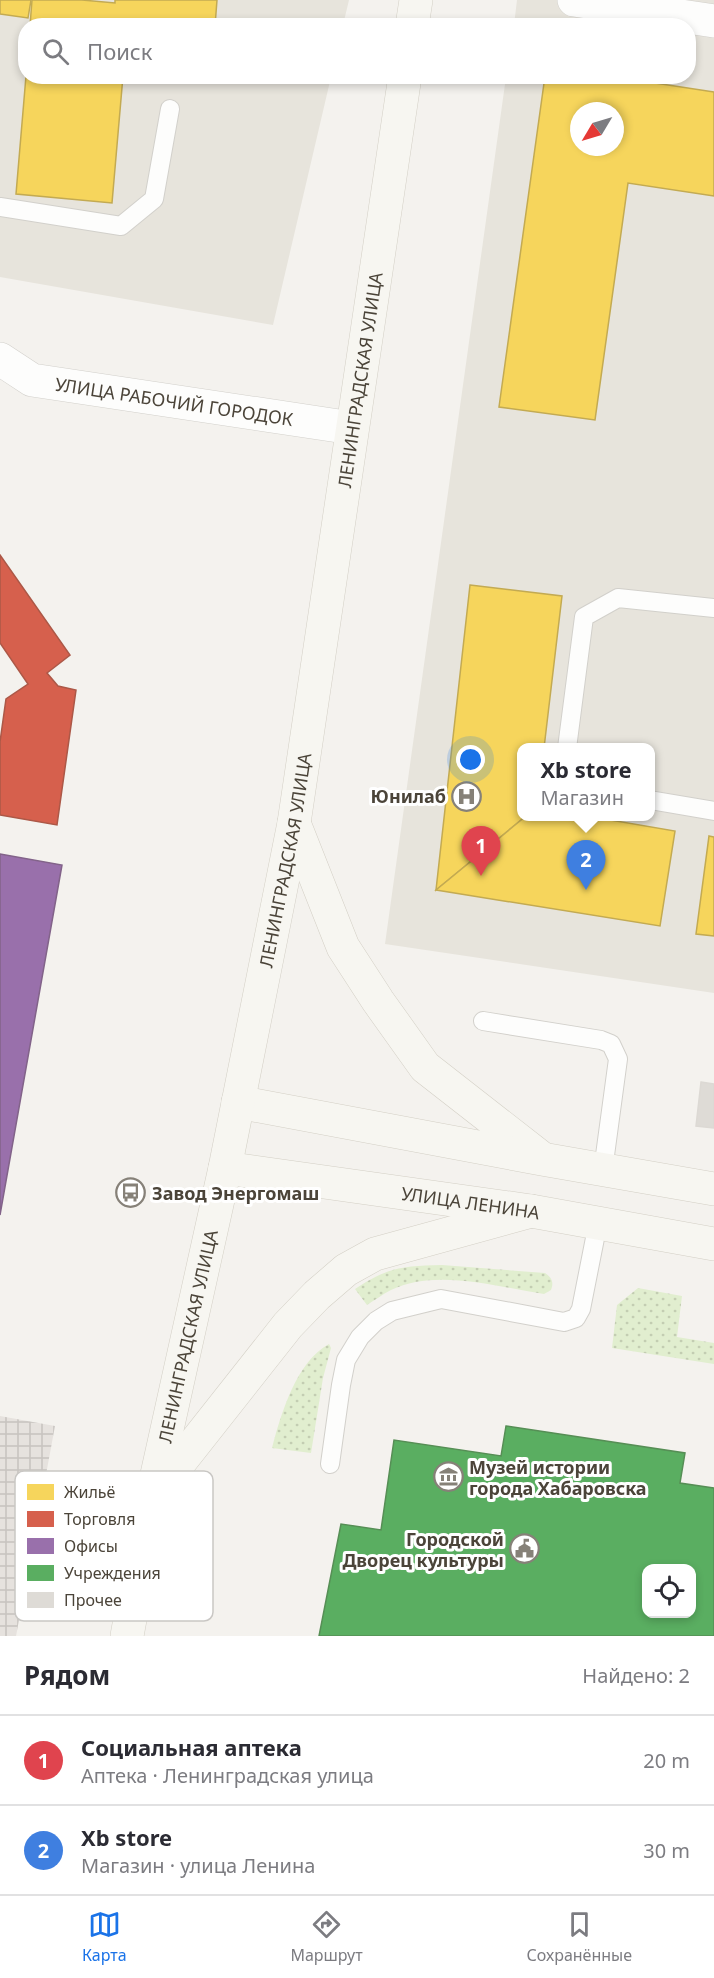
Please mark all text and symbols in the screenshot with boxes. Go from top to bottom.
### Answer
search box [18,18,696,84]
icon: search [39,35,72,68]
text: Поиск [87,36,152,66]
north arrow [570,102,624,156]
street label: ЛЕНИНГРАДСКАЯ УЛИЦА [332,270,388,489]
street label: УЛИЦА РАБОЧИЙ ГОРОДОК [53,372,296,431]
popup [517,743,655,821]
your location [456,745,485,774]
street label: ЛЕНИНГРАДСКАЯ УЛИЦА [253,751,316,969]
text: Xb store [540,754,632,784]
hospital icon: Юнилаб [451,780,483,812]
place label: Юнилаб [371,784,446,808]
text: Магазин [540,784,624,811]
pin: 1 [462,826,500,876]
pin: 2 [566,840,606,890]
bus stop icon: Завод Энергомаш [115,1177,147,1209]
place label: Завод Энергомаш [152,1181,319,1205]
street label: УЛИЦА ЛЕНИНА [400,1181,542,1224]
street label: ЛЕНИНГРАДСКАЯ УЛИЦА [152,1227,223,1445]
place label: Музей истории города Хабаровска [469,1455,647,1500]
museum icon: Музей истории города Хабаровска [432,1461,464,1493]
legend [15,1471,213,1621]
text: Жильё [64,1481,116,1503]
text: Торговля [64,1508,136,1530]
place label: Городской Дворец культуры [342,1527,504,1572]
public building icon: Городской Дворец культуры [509,1533,541,1565]
text: Офисы [64,1535,118,1557]
text: Учреждения [64,1562,161,1584]
map controls [642,1564,696,1618]
button: locate [642,1564,696,1618]
text: Прочее [64,1589,122,1611]
text: Рядом [24,1657,110,1693]
text: Найдено: 2 [582,1662,690,1689]
text: Социальная аптека [81,1732,302,1762]
text: 1 [38,1747,49,1774]
text: 20 m [643,1747,690,1774]
text: Аптека · Ленинградская улица [81,1762,374,1789]
text: Xb store [81,1822,172,1852]
text: 2 [38,1837,49,1864]
text: 30 m [643,1837,690,1864]
text: Магазин · улица Ленина [81,1852,315,1879]
tab: Карта [82,1908,127,1966]
tab: Маршрут [290,1908,363,1966]
tab: Сохранённые [527,1908,632,1966]

